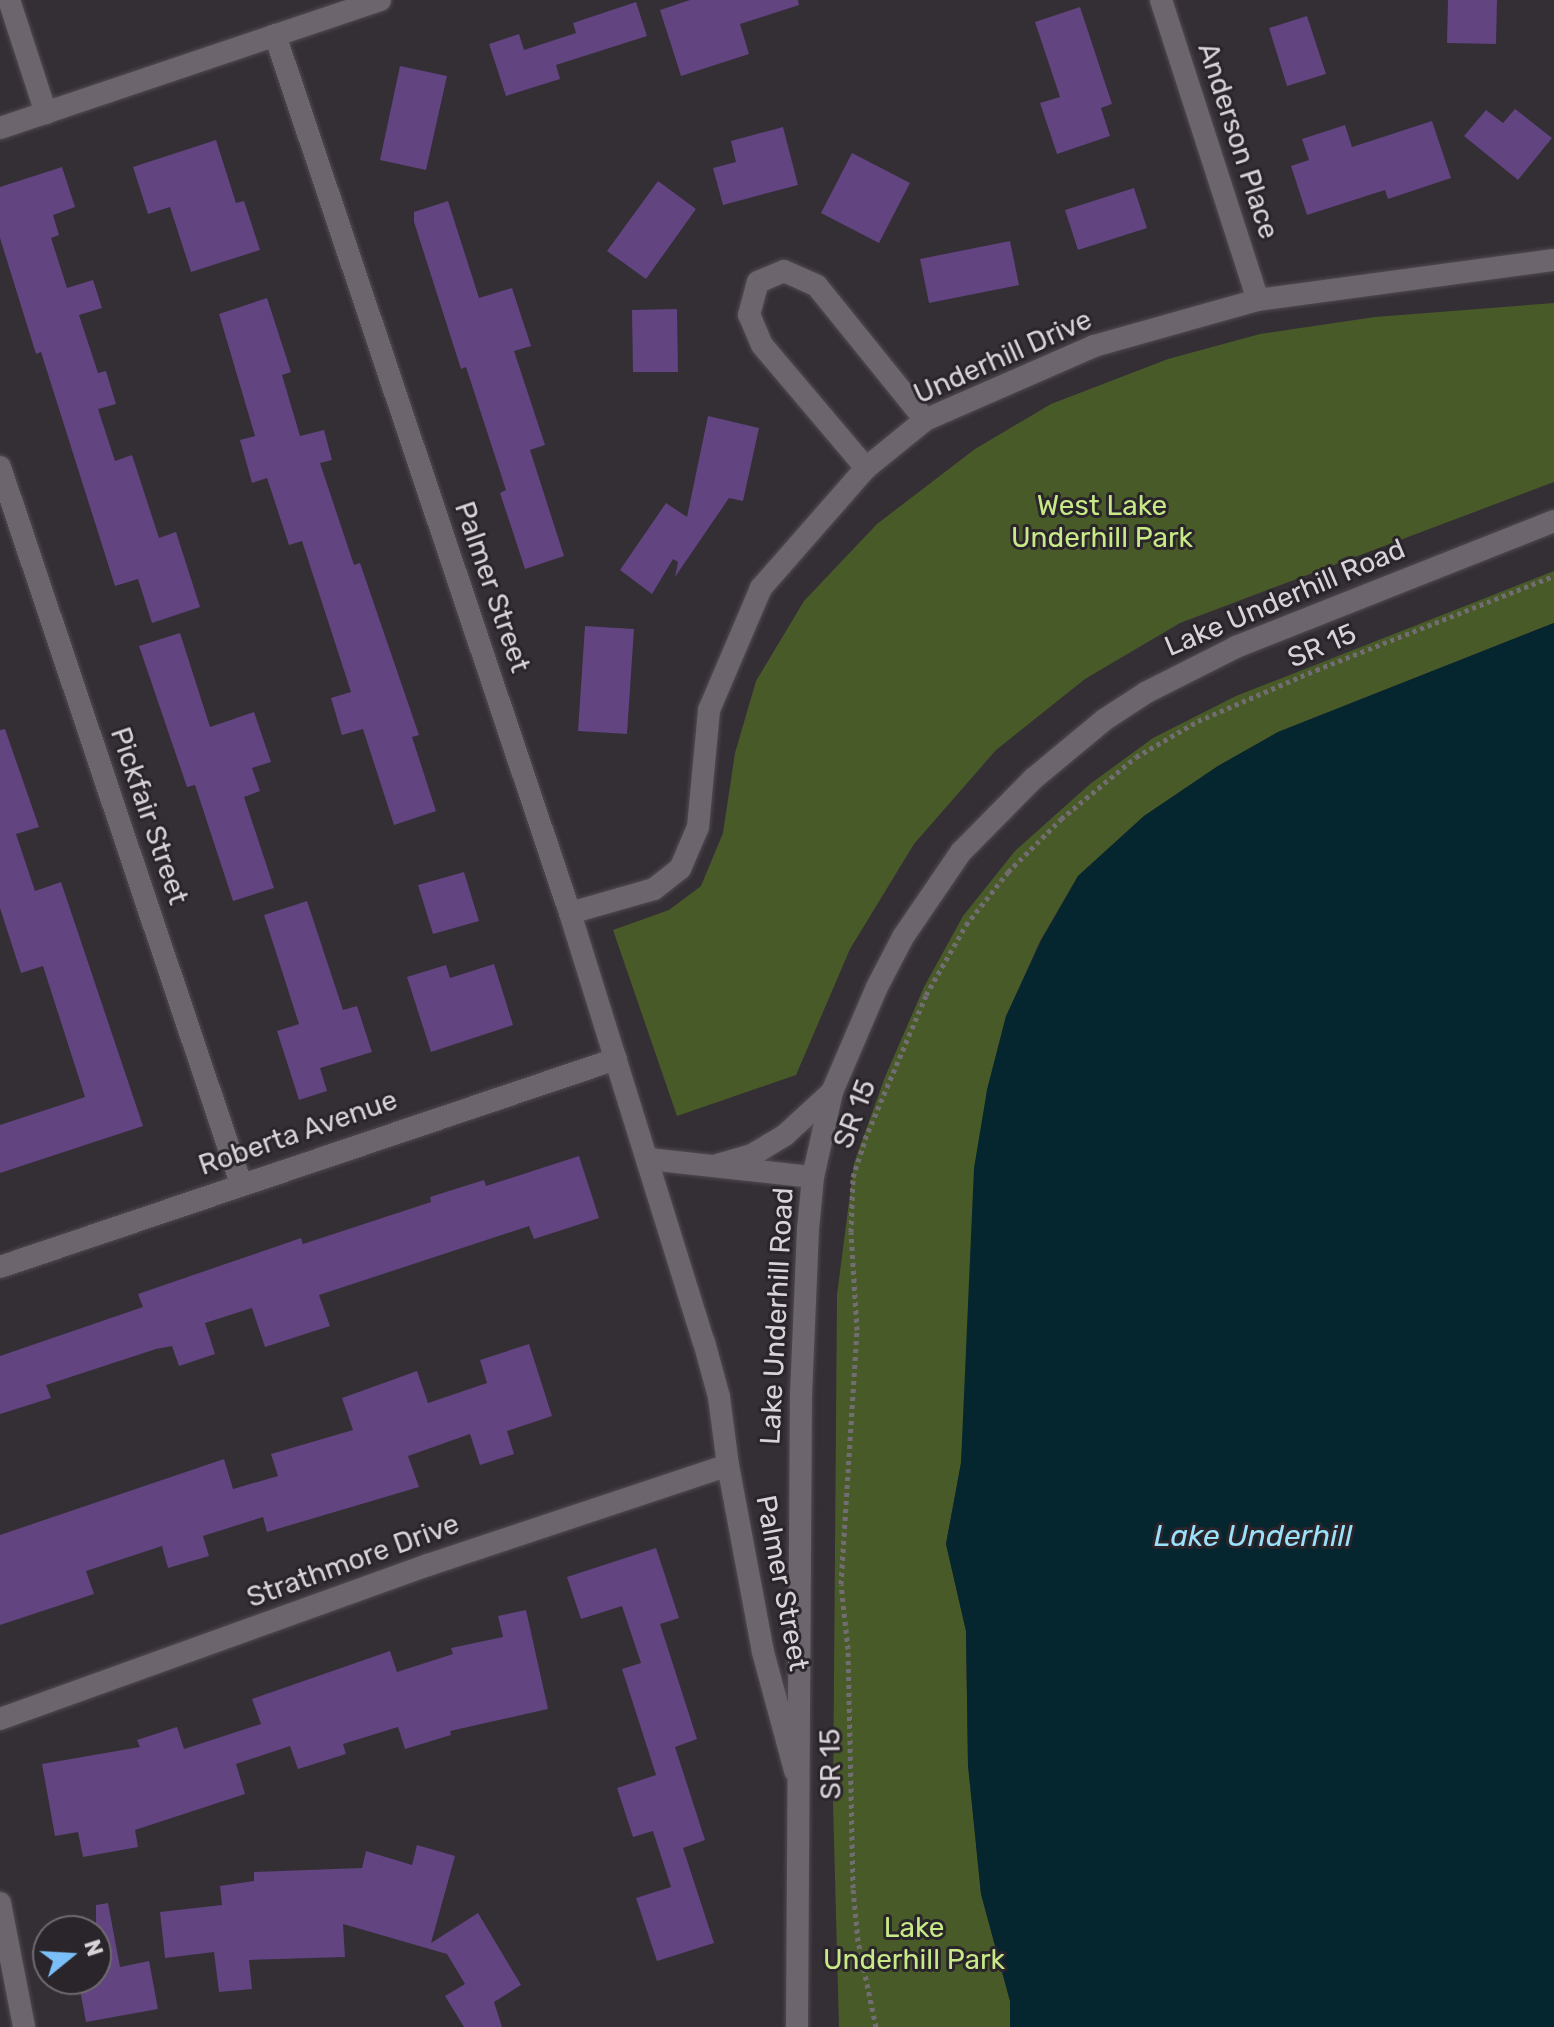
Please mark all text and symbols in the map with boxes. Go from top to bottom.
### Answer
street label: Anderson Place [1190,39,1286,243]
street label: Underhill Drive [909,303,1097,411]
park label: West Lake Underhill Park [1011,489,1193,555]
street label: Palmer Street [447,497,537,677]
street label: Lake Underhill Road [1160,532,1410,664]
street label: SR 15 [1283,617,1361,675]
street label: Pickfair Street [103,723,195,909]
street label: SR 15 [827,1075,883,1153]
street label: Roberta Avenue [194,1083,402,1183]
street label: Lake Underhill Road [753,1186,801,1446]
street label: Palmer Street [748,1492,816,1674]
street label: Strathmore Drive [242,1507,464,1615]
water label: Lake Underhill [1154,1518,1352,1554]
street label: SR 15 [814,1728,848,1800]
park label: Lake Underhill Park [823,1911,1005,1977]
north arrow [32,1915,112,1995]
text: N [78,1936,109,1960]

